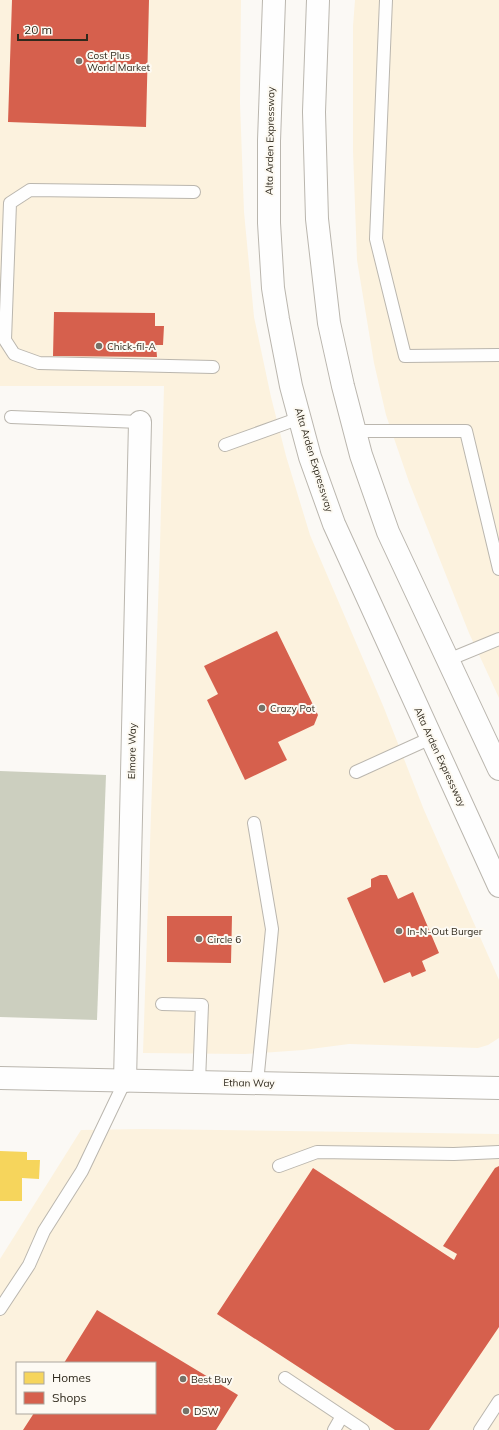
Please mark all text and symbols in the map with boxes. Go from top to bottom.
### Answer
scale bar [18,16,87,42]
text: 20 m [24,22,52,37]
place label: Cost Plus World Market [87,49,151,74]
marker: Cost Plus World Market [74,56,84,66]
street label: Alta Arden Expressway [263,86,277,195]
place label: Chick-fil-A [107,340,156,353]
marker: Chick-fil-A [94,341,104,351]
street label: Alta Arden Expressway [292,406,336,514]
place label: Crazy Pot [270,702,315,715]
marker: Crazy Pot [257,703,267,713]
street label: Alta Arden Expressway [411,705,469,810]
street label: Elmore Way [125,722,139,779]
place label: In-N-Out Burger [407,925,483,938]
marker: In-N-Out Burger [394,926,404,936]
place label: Circle 6 [207,933,241,946]
marker: Circle 6 [194,934,204,944]
street label: Ethan Way [223,1076,276,1090]
legend [16,1362,156,1414]
text: Homes [52,1370,91,1385]
place label: Best Buy [191,1373,233,1386]
marker: Best Buy [178,1374,188,1384]
text: Shops [52,1390,87,1405]
place label: DSW [194,1405,219,1418]
marker: DSW [181,1406,191,1416]

